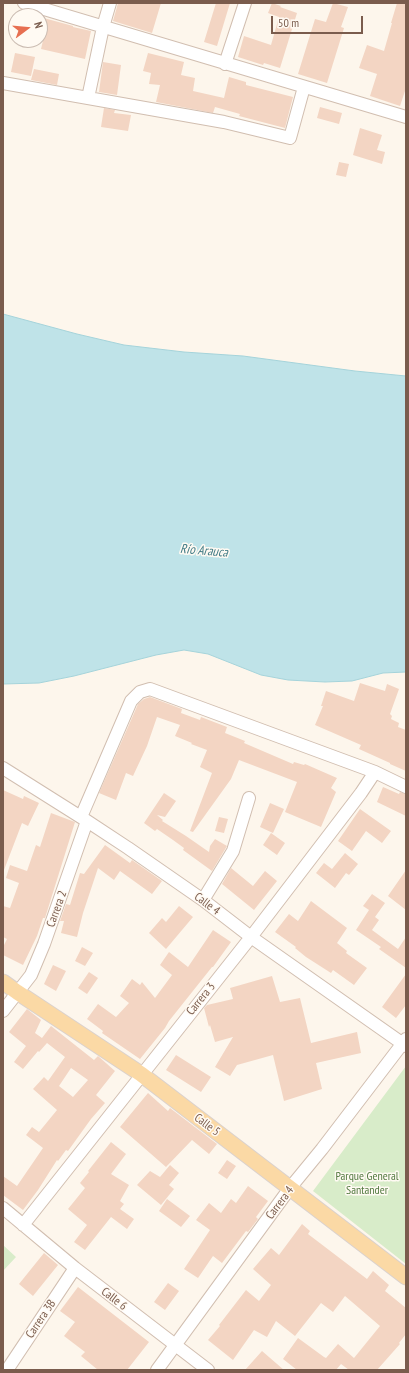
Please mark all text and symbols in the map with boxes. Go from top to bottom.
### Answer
north arrow [8,8,48,48]
scale bar [273,8,365,34]
text: 50 m [278,15,299,30]
text: N [31,20,46,30]
water label: Río Arauca [180,541,228,561]
street label: Carrera 2 [44,889,70,929]
street label: Calle 4 [191,890,223,918]
street label: Carrera 3 [184,980,218,1018]
street label: Calle 5 [191,1111,223,1139]
park label: Parque General Santander [335,1170,399,1198]
street label: Carrera 4 [263,1184,297,1222]
street label: Calle 6 [98,1285,130,1313]
street label: Carrera 3B [23,1297,59,1341]

